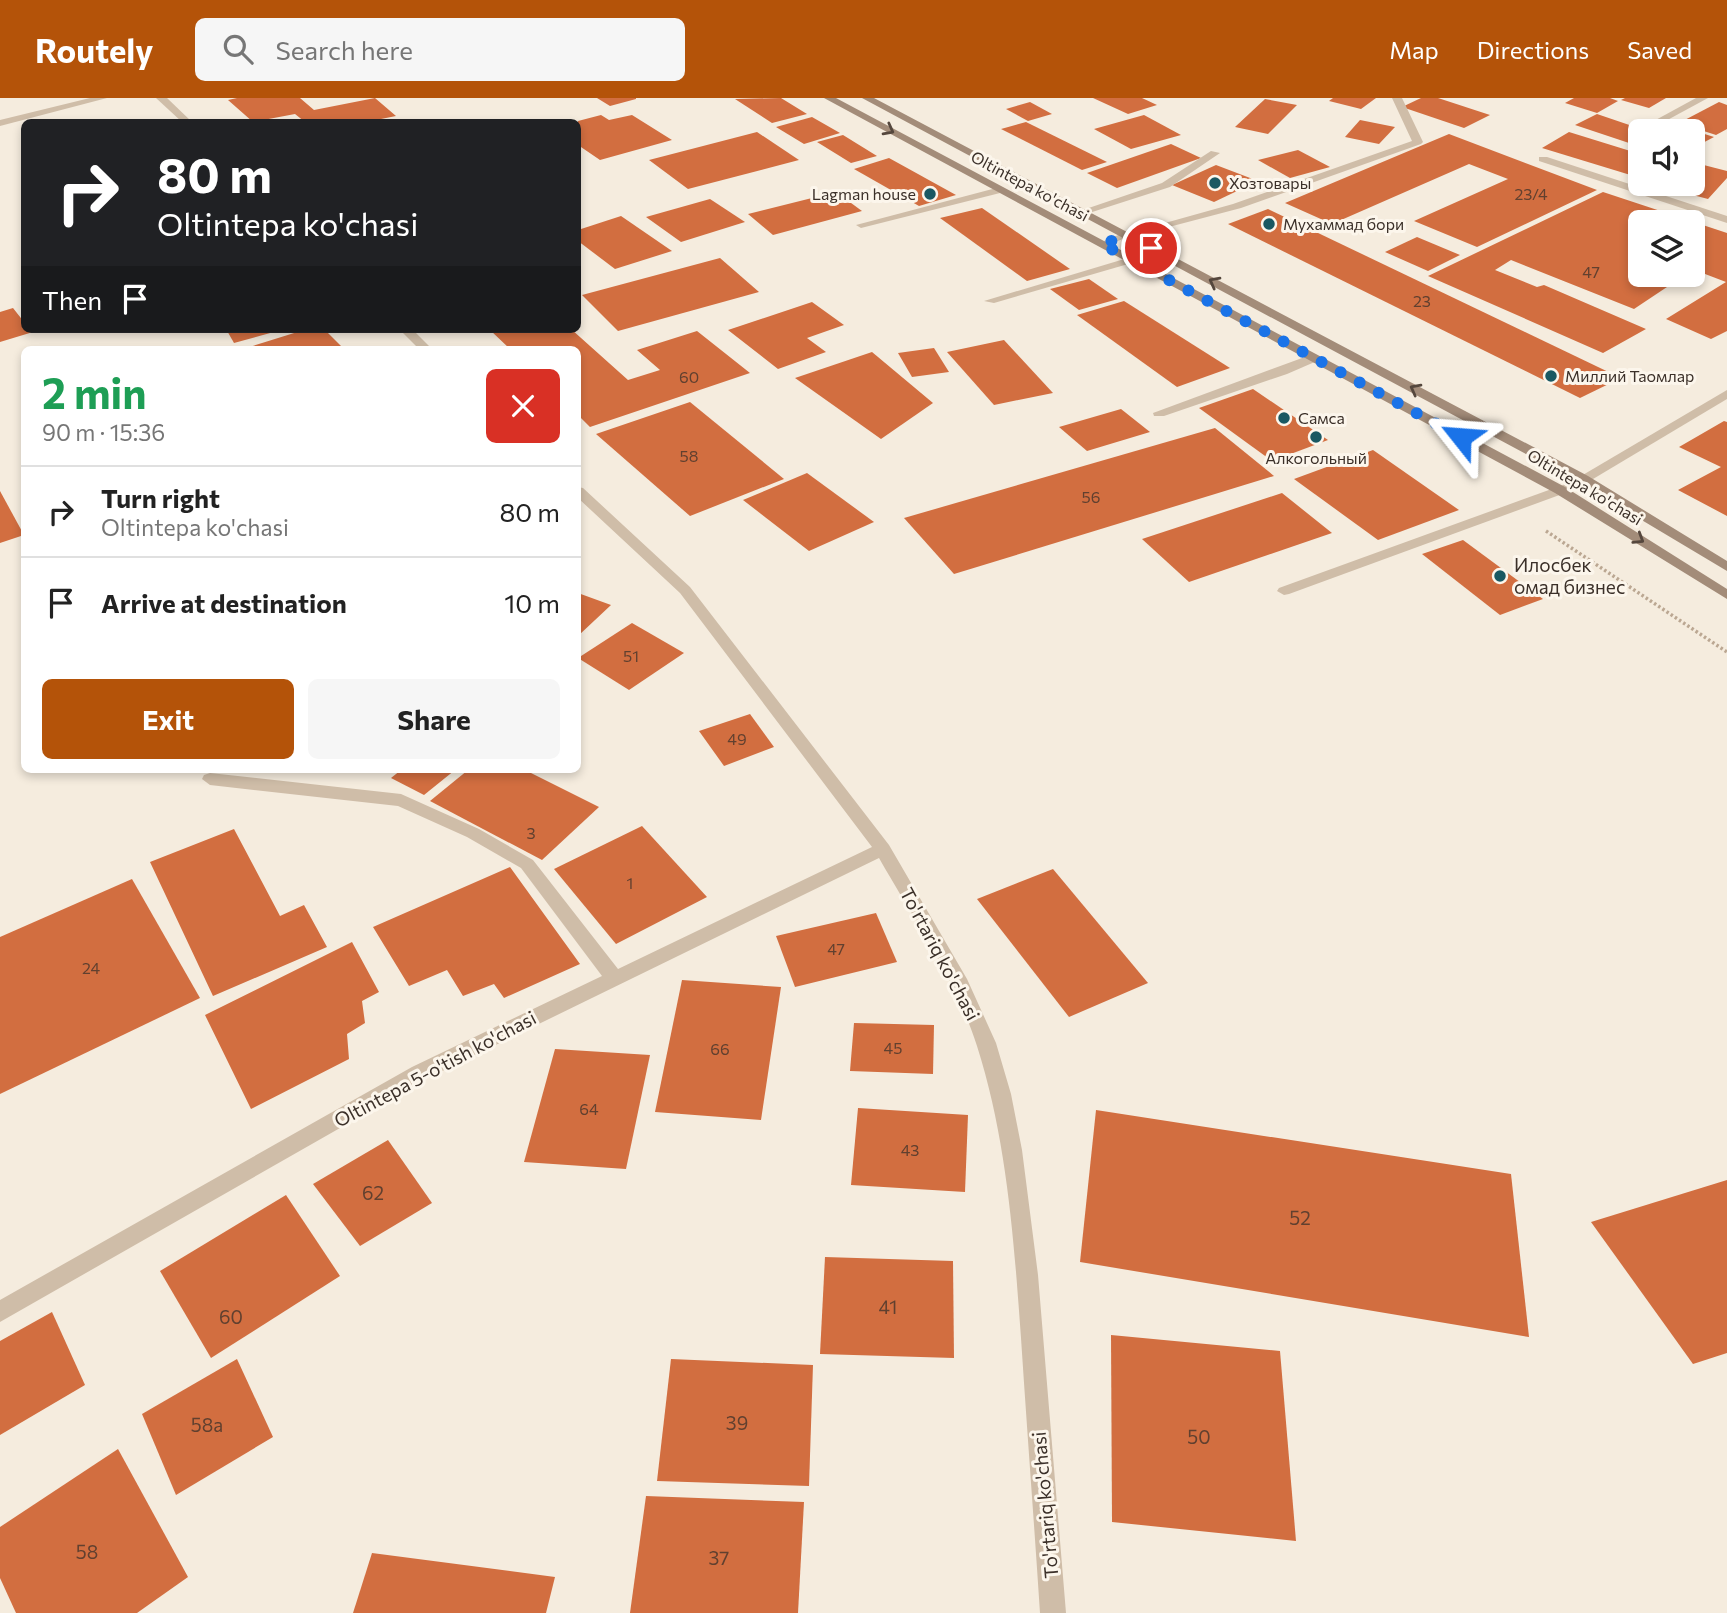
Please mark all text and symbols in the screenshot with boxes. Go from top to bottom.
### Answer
search box [195,18,685,81]
text: Routely [35,29,153,70]
icon: search [219,30,257,68]
text: Search here [275,34,413,65]
text: Map [1389,35,1439,64]
text: Directions [1477,35,1589,64]
text: Saved [1627,35,1692,64]
map controls [1628,119,1705,287]
button: sound [1628,119,1705,196]
one-way arrow [882,122,894,135]
text: 80 m [157,143,272,203]
street label: Oltintepa ko'chasi [968,146,1092,225]
icon: right [42,147,133,238]
place label: Хозтовары [1229,173,1311,192]
marker: Хозтовары [1207,175,1223,191]
place label: Lagman house [812,184,916,203]
house number: 23/4 [1514,184,1548,203]
marker: Lagman house [922,186,938,202]
text: Oltintepa ko'chasi [157,203,418,243]
button: layers [1628,210,1705,287]
place label: Мухаммад бори [1283,214,1404,233]
marker: Мухаммад бори [1261,216,1277,232]
pin [1121,218,1181,278]
icon: arrive [1132,229,1170,267]
house number: 47 [1582,262,1600,281]
one-way arrow [1209,277,1221,290]
icon: arrive [116,280,154,318]
text: Then [42,284,102,315]
house number: 23 [1413,291,1431,310]
text: 2 min [42,366,147,418]
place label: Миллий Таомлар [1565,366,1694,385]
house number: 60 [679,367,699,386]
marker: Миллий Таомлар [1543,368,1559,384]
button: close [486,369,560,443]
one-way arrow [1410,384,1422,397]
position arrow [1424,400,1498,474]
place label: Самса [1298,408,1345,427]
marker: Самса [1276,410,1292,426]
text: 90 m · 15:36 [42,418,165,446]
marker: Алкогольный [1308,429,1324,445]
street label: Oltintepa ko'chasi [1524,445,1646,528]
house number: 58 [680,446,698,465]
place label: Алкогольный [1265,448,1367,467]
text: Turn right [101,482,220,513]
house number: 56 [1082,487,1100,506]
icon: right [42,493,80,531]
text: 80 m [500,496,560,527]
text: Oltintepa ko'chasi [101,513,289,541]
one-way arrow [1631,530,1644,543]
place label: Илосбек омад бизнес [1514,553,1625,598]
marker: Илосбек омад бизнес [1492,568,1508,584]
icon: arrive [42,584,80,622]
text: Arrive at destination [101,587,347,618]
text: 10 m [504,587,560,618]
house number: 51 [623,646,639,665]
button: Exit [42,679,294,759]
button: Share [308,679,560,759]
house number: 49 [727,729,747,748]
house number: 3 [526,823,536,842]
house number: 1 [627,873,633,892]
street label: To'rtariq ko'chasi [896,883,985,1024]
house number: 47 [827,939,845,958]
house number: 24 [82,958,100,977]
street label: Oltintepa 5-o'tish ko'chasi [330,1006,540,1132]
house number: 45 [884,1038,902,1057]
house number: 66 [710,1039,730,1058]
house number: 64 [579,1099,599,1118]
house number: 43 [901,1140,919,1159]
house number: 62 [362,1181,384,1204]
house number: 52 [1289,1206,1311,1229]
house number: 41 [879,1295,897,1318]
house number: 60 [219,1305,243,1328]
house number: 39 [726,1411,748,1434]
house number: 58a [191,1413,223,1436]
house number: 50 [1187,1425,1211,1448]
street label: To'rtariq ko'chasi [1027,1431,1062,1579]
house number: 58 [76,1540,98,1563]
house number: 37 [709,1546,729,1569]

